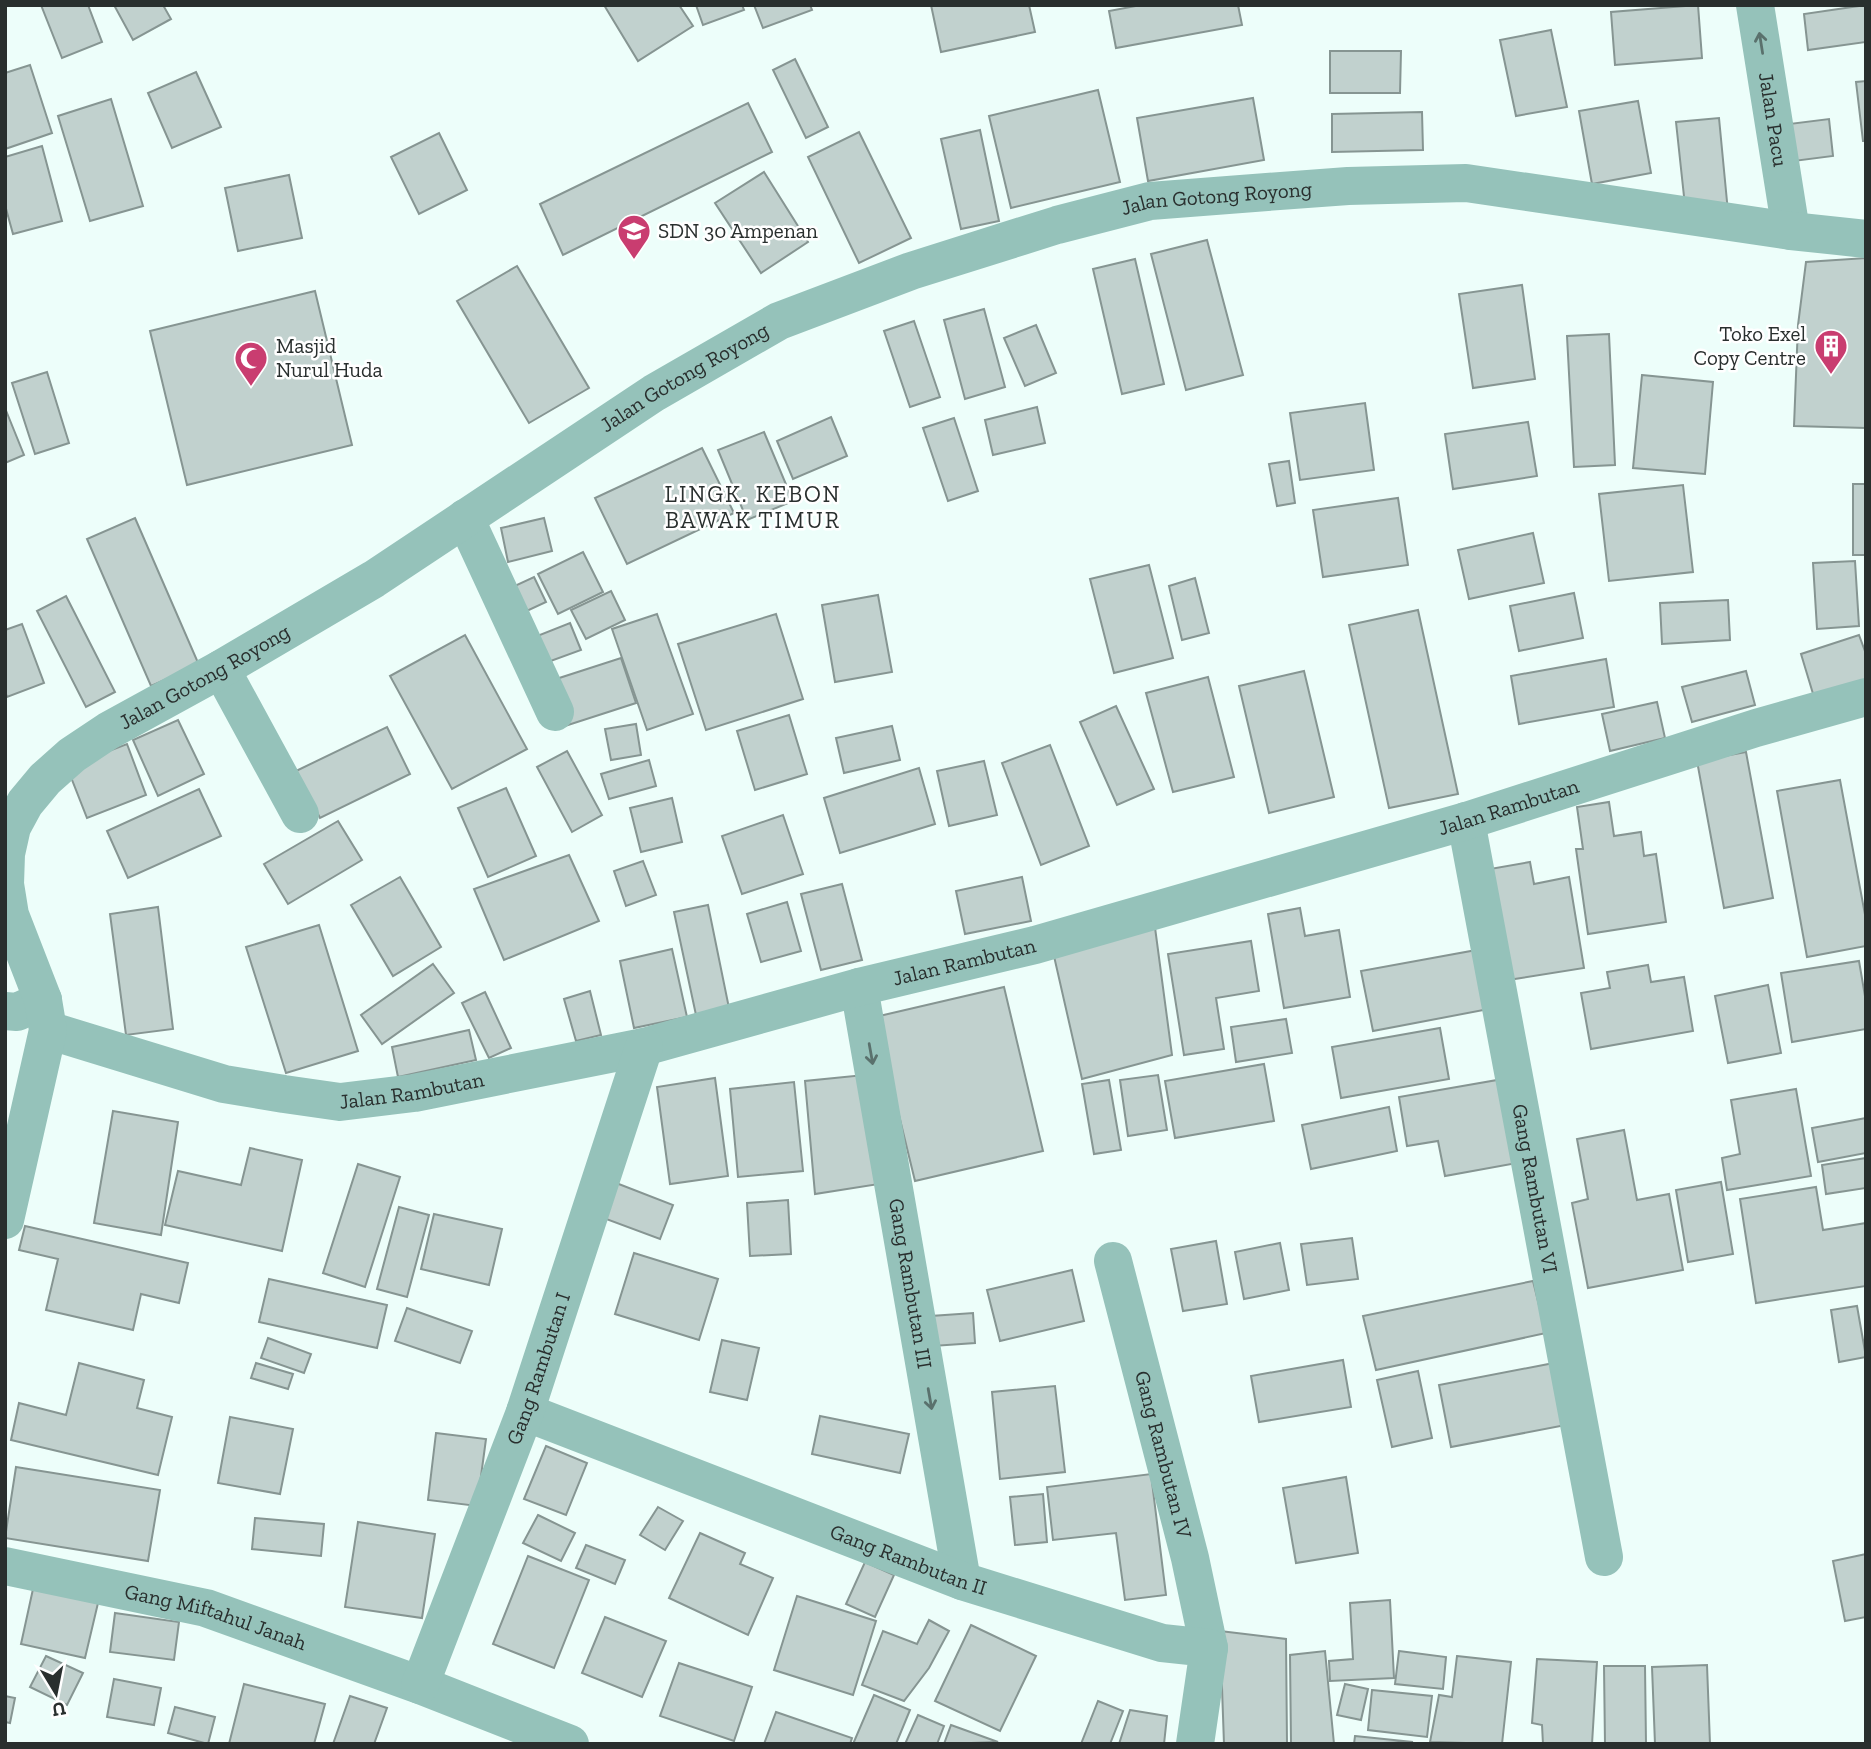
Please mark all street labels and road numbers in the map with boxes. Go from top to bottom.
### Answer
street label: Jalan Pacu [1754,70,1794,169]
street label: Jalan Gotong Royong [1118,176,1313,220]
street label: Jalan Gotong Royong [595,317,773,437]
street label: Jalan Gotong Royong [115,618,294,734]
street label: Jalan Rambutan [1435,773,1582,840]
street label: Jalan Rambutan [890,932,1038,991]
street label: Jalan Rambutan [338,1066,486,1114]
street label: Gang Rambutan VI [1507,1102,1564,1275]
street label: Gang Rambutan III [884,1196,938,1371]
street label: Gang Rambutan I [501,1289,575,1448]
street label: Gang Rambutan IV [1130,1368,1198,1541]
street label: Gang Rambutan II [827,1518,990,1600]
street label: Gang Miftahul Janah [123,1578,310,1655]

